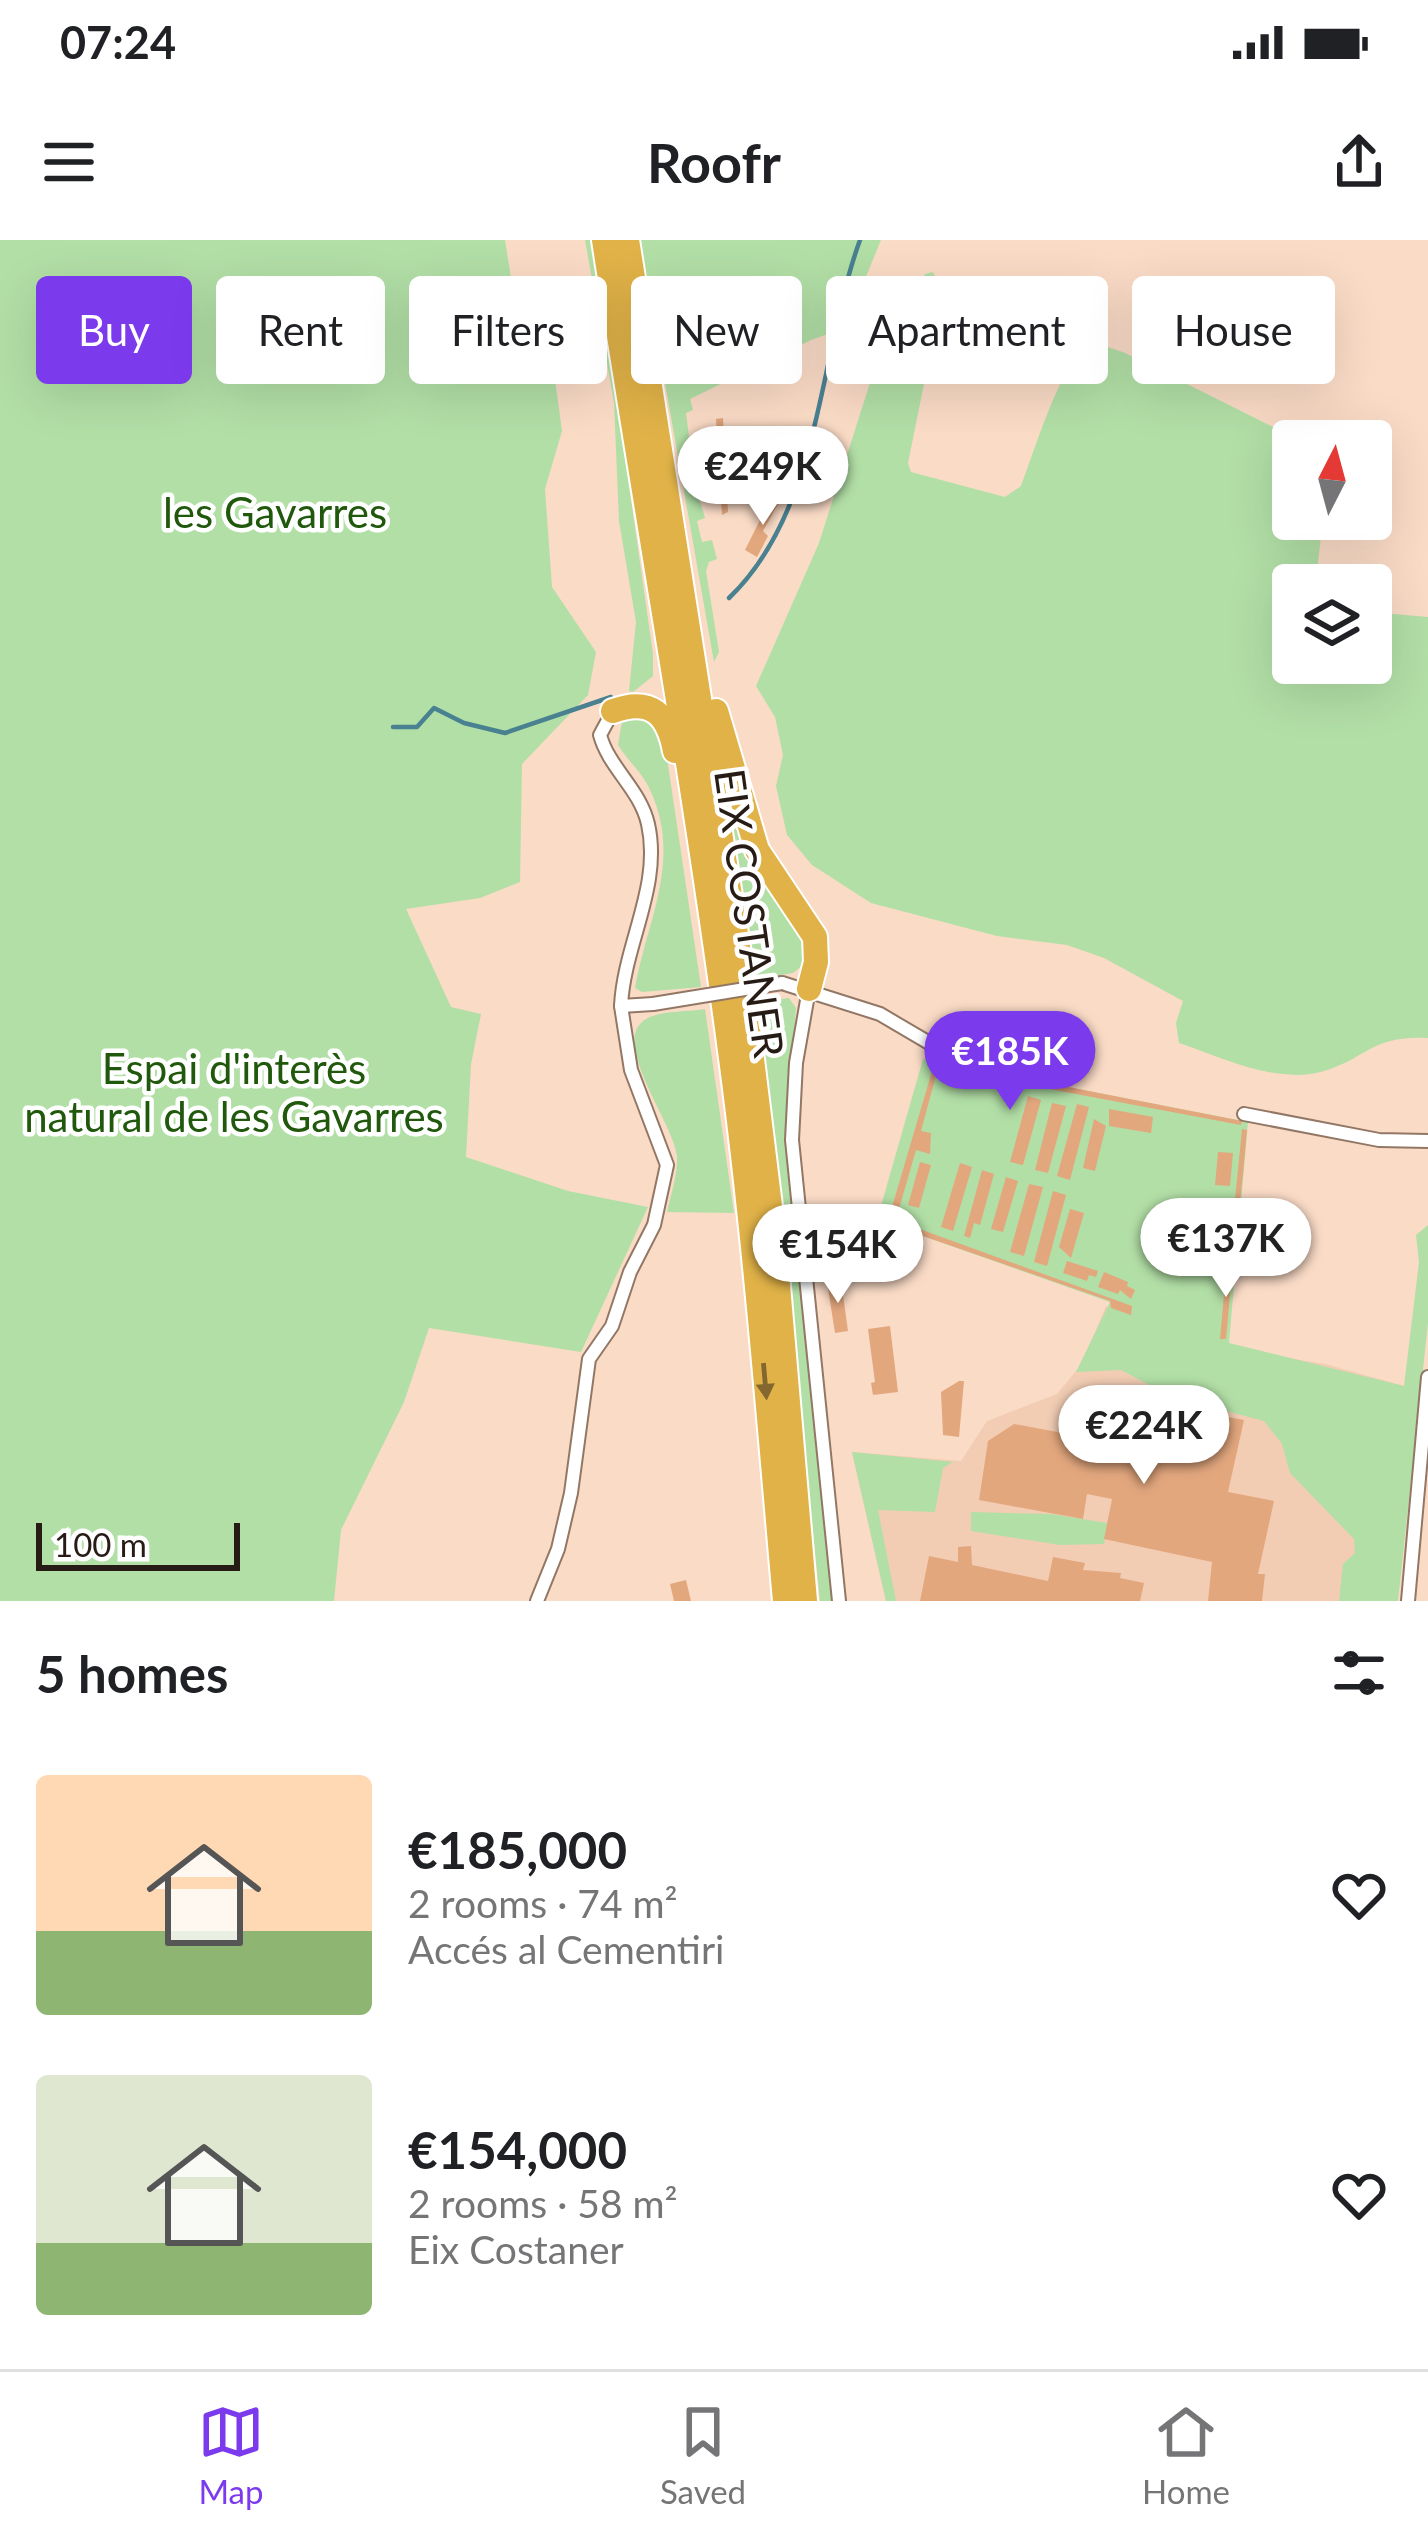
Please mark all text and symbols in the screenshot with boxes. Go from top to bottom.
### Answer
text: 07:24 [60,15,176,69]
icon: menu [36,129,102,195]
icon: share [1326,129,1392,195]
text: Roofr [647,130,781,195]
chip: Buy [36,276,192,384]
chip: Rent [216,276,385,384]
chip: Filters [409,276,607,384]
chip: New [631,276,802,384]
chip: Apartment [826,276,1108,384]
chip: House [1132,276,1335,384]
north arrow [1272,420,1392,540]
map controls [1272,420,1392,684]
pin: €249K [679,426,847,528]
text: €249K [704,442,822,488]
park label: les Gavarres [163,487,387,537]
button: layers [1272,564,1392,684]
street label: EIX COSTANER [705,766,795,1061]
pin: €185K [926,1011,1094,1113]
text: €185K [951,1027,1069,1073]
park label: Espai d'interès natural de les Gavarres [24,1043,444,1141]
pin: €137K [1142,1198,1310,1300]
pin: €154K [754,1204,922,1306]
text: €137K [1167,1214,1285,1260]
text: €154K [779,1220,897,1266]
one-way arrow [756,1363,775,1400]
pin: €224K [1060,1385,1228,1487]
text: €224K [1085,1401,1203,1447]
scale bar [36,1517,240,1570]
text: 100 m [54,1524,147,1564]
icon: filters [1326,1640,1392,1706]
text: 5 homes [36,1643,228,1704]
text: €185,000 [408,1819,627,1880]
icon: home [132,1823,276,1967]
icon: heart [1326,1862,1392,1928]
text: 2 rooms · 74 m² [408,1880,678,1926]
text: Accés al Cementiri [408,1926,724,1972]
text: €154,000 [408,2119,627,2180]
icon: home [132,2123,276,2267]
icon: heart [1326,2162,1392,2228]
text: 2 rooms · 58 m² [408,2180,678,2226]
text: Eix Costaner [408,2226,624,2272]
tab: Map [198,2399,264,2511]
tab: Saved [660,2399,746,2511]
tab: Home [1142,2399,1230,2511]

